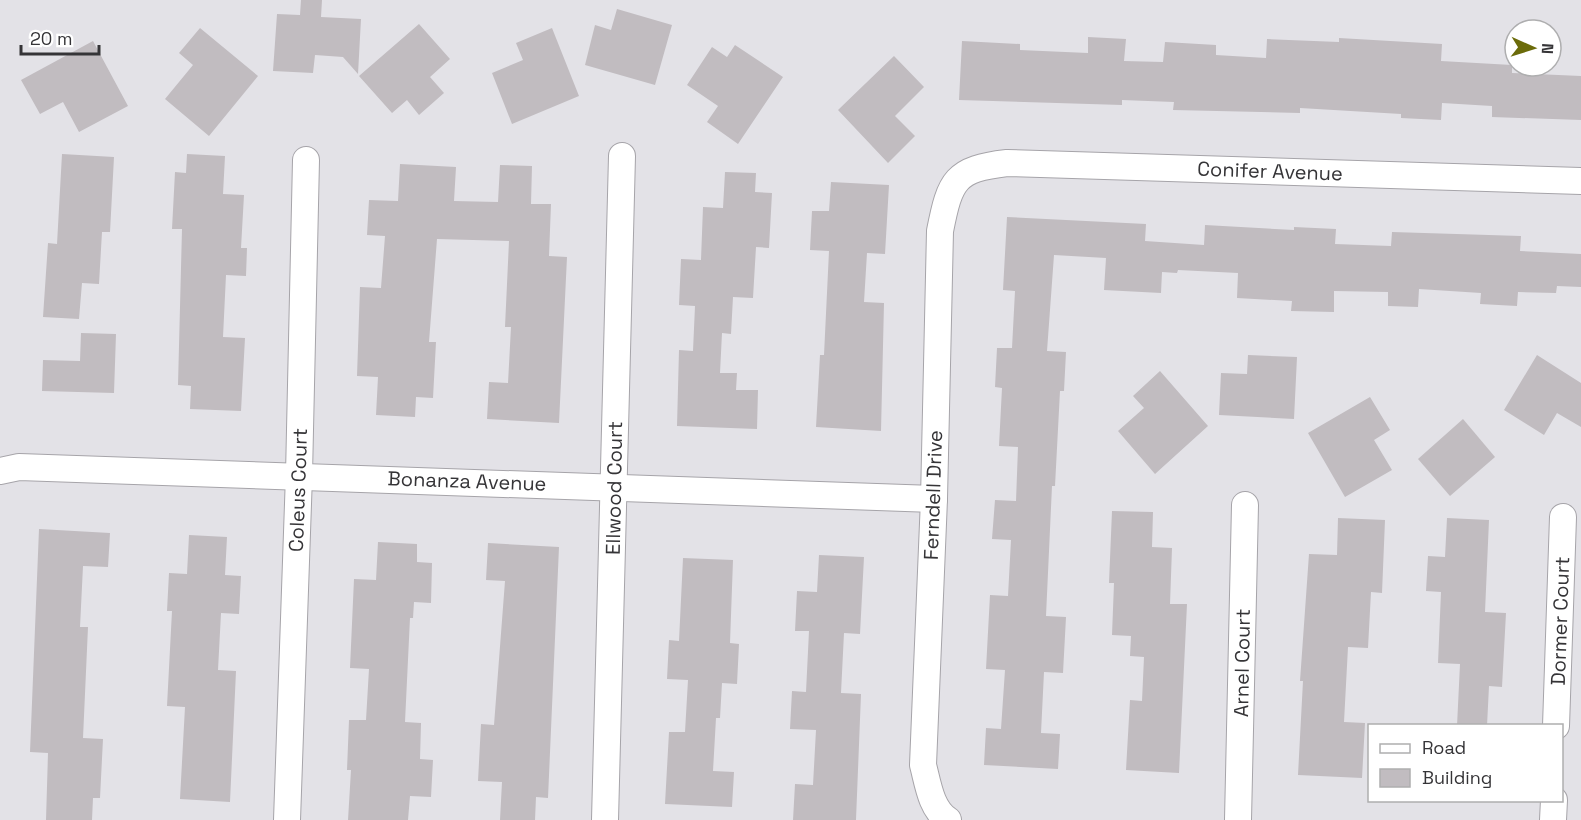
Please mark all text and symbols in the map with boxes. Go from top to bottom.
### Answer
scale bar [21,18,99,56]
north arrow [1503,18,1563,78]
text: 20 m [30,27,73,50]
text: N [1537,43,1558,55]
street label: Conifer Avenue [1197,155,1343,187]
street label: Ellwood Court [600,421,628,555]
street label: Coleus Court [283,428,313,552]
street label: Ferndell Drive [918,430,948,560]
street label: Bonanza Avenue [387,465,547,497]
street label: Dormer Court [1545,556,1575,686]
street label: Arnel Court [1228,609,1256,717]
legend [1368,724,1563,802]
text: Road [1422,736,1466,759]
text: Building [1422,766,1492,789]

